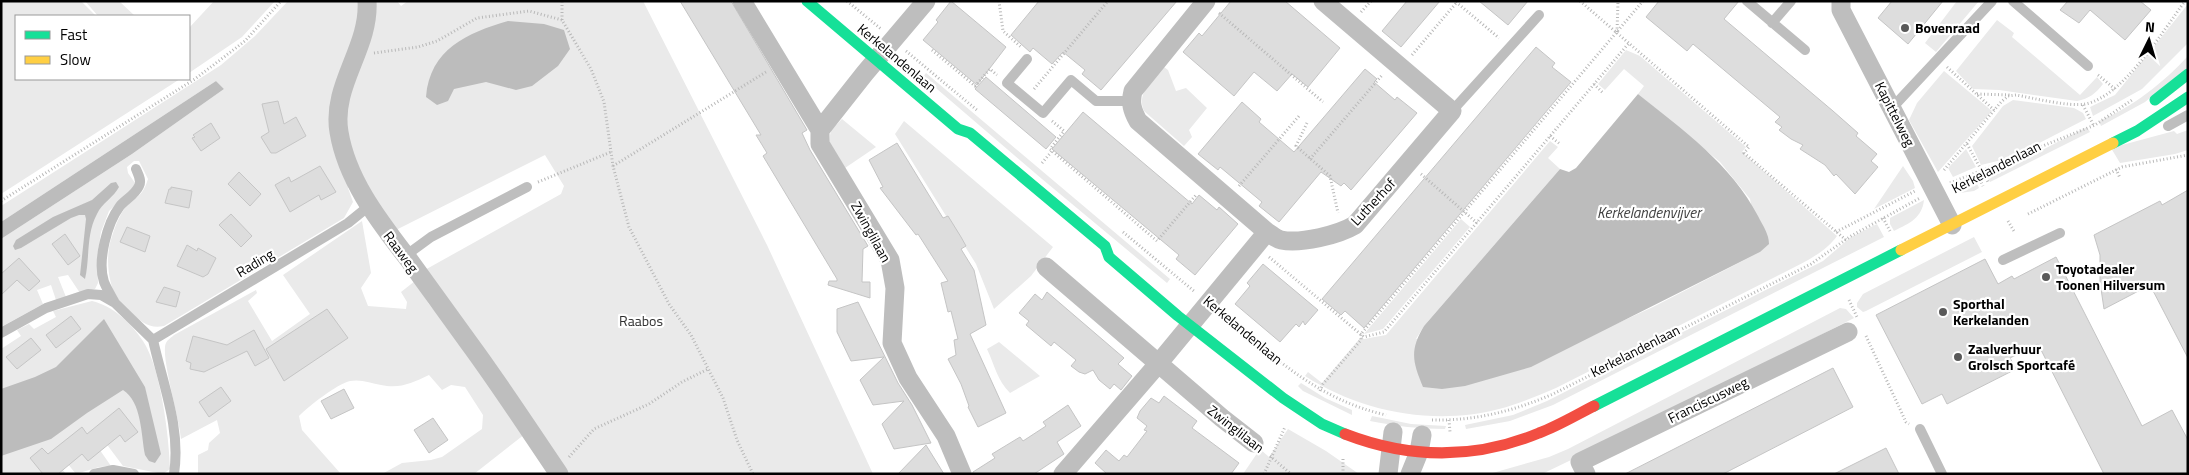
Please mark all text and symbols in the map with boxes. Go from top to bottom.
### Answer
legend [15,15,190,80]
north arrow [2124,15,2174,65]
text: N [2144,16,2156,37]
place label: Bovenraad [1915,17,1980,38]
street label: Kerkelandenlaan [853,18,942,97]
marker: Bovenraad [1899,22,1911,34]
text: Fast [60,23,88,46]
text: Slow [60,48,91,71]
street label: Kapittelweg [1870,78,1921,150]
street label: Kerkelandenlaan [1947,135,2044,198]
street label: Lutherhof [1345,173,1400,230]
street label: Zwinglilaan [846,197,897,266]
water label: Kerkelandenvijver [1597,201,1703,224]
street label: Raaweg [379,226,424,277]
street label: Rading [232,243,278,282]
place label: Toyotadealer Toonen Hilversum [2056,258,2165,295]
marker: Toyotadealer Toonen Hilversum [2040,271,2052,283]
street label: Kerkelandenlaan [1199,290,1288,369]
place label: Sporthal Kerkelanden [1953,293,2029,330]
marker: Sporthal Kerkelanden [1937,306,1949,318]
park label: Raabos [619,310,663,331]
street label: Kerkelandenlaan [1586,319,1683,382]
place label: Zaalverhuur Grolsch Sportcafé [1968,338,2075,375]
marker: Zaalverhuur Grolsch Sportcafé [1952,351,1964,363]
street label: Franciscusweg [1664,371,1751,428]
street label: Zwinglilaan [1204,400,1269,457]

